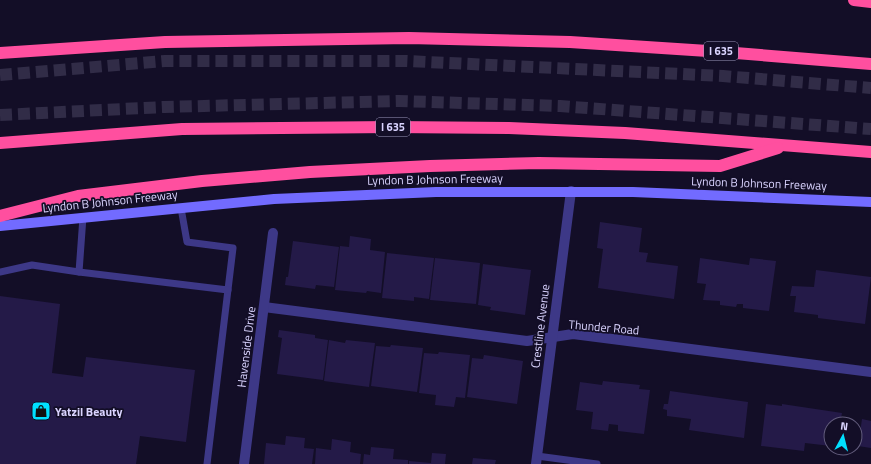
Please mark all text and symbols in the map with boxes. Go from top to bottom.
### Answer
road number: I 635 [704,42,738,60]
road number: I 635 [376,118,410,136]
street label: Lyndon B Johnson Freeway [367,168,503,190]
street label: Lyndon B Johnson Freeway [691,171,827,195]
street label: Lyndon B Johnson Freeway [41,184,179,218]
street label: Crestline Avenue [525,283,555,369]
street label: Havenside Drive [232,305,260,389]
street label: Thunder Road [568,314,640,340]
shop icon: Yatzil Beauty [30,400,52,422]
place label: Yatzil Beauty [55,402,122,421]
north arrow [823,416,863,456]
text: N [839,418,849,434]

